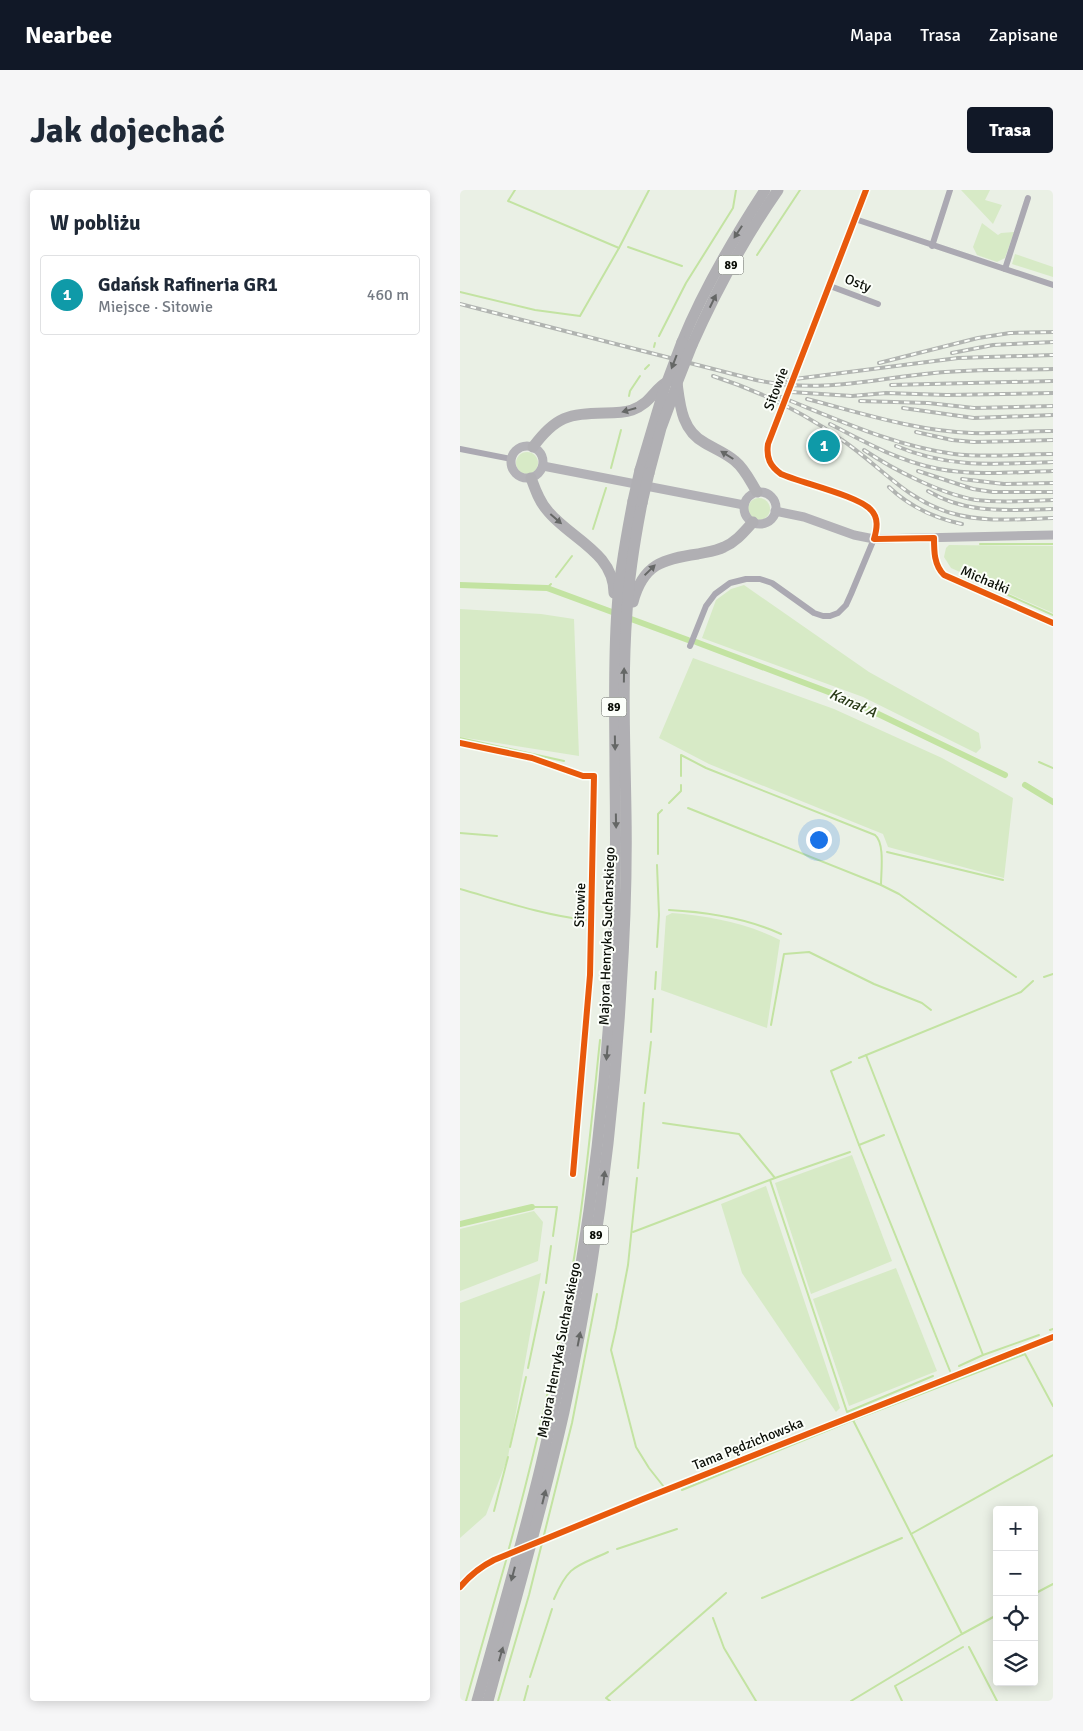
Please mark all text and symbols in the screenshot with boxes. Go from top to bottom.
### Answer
text: Nearbee [25,20,112,50]
text: Mapa [850,24,892,46]
text: Trasa [920,24,961,46]
text: Zapisane [989,24,1058,46]
button: Trasa [967,107,1053,153]
text: Jak dojechać [30,109,225,152]
text: W pobliżu [50,210,141,236]
one-way arrow [734,225,743,238]
road number: 89 [718,256,744,274]
street label: Osty [842,270,874,296]
text: Gdańsk Rafineria GR1 [98,273,278,297]
text: 1 [63,285,71,305]
text: 460 m [367,285,409,305]
one-way arrow [708,293,717,308]
text: Miejsce · Sitowie [98,297,213,317]
one-way arrow [670,355,678,370]
street label: Sitowie [760,365,792,413]
one-way arrow [621,406,637,414]
pin: 1 [808,427,840,465]
one-way arrow [720,450,733,460]
one-way arrow [550,513,562,525]
street label: Michałki [958,562,1012,598]
one-way arrow [644,564,656,576]
one-way arrow [621,666,629,682]
water label: Kanał A [827,685,879,721]
road number: 89 [602,698,626,716]
one-way arrow [611,735,619,751]
one-way arrow [612,813,620,829]
your location [806,827,832,853]
street label: Majora Henryka Sucharskiego [595,846,619,1026]
street label: Sitowie [571,882,589,928]
one-way arrow [602,1046,610,1062]
one-way arrow [600,1170,608,1186]
road number: 89 [584,1226,608,1244]
street label: Majora Henryka Sucharskiego [534,1261,584,1439]
one-way arrow [575,1330,583,1346]
street label: Tama Pędzichowska [690,1414,806,1474]
one-way arrow [540,1490,548,1505]
map controls [993,1506,1038,1686]
button: + [993,1506,1038,1551]
button: − [993,1551,1038,1596]
one-way arrow [508,1567,516,1582]
button: locate [993,1596,1038,1641]
button: layers [993,1641,1038,1686]
one-way arrow [497,1647,505,1662]

